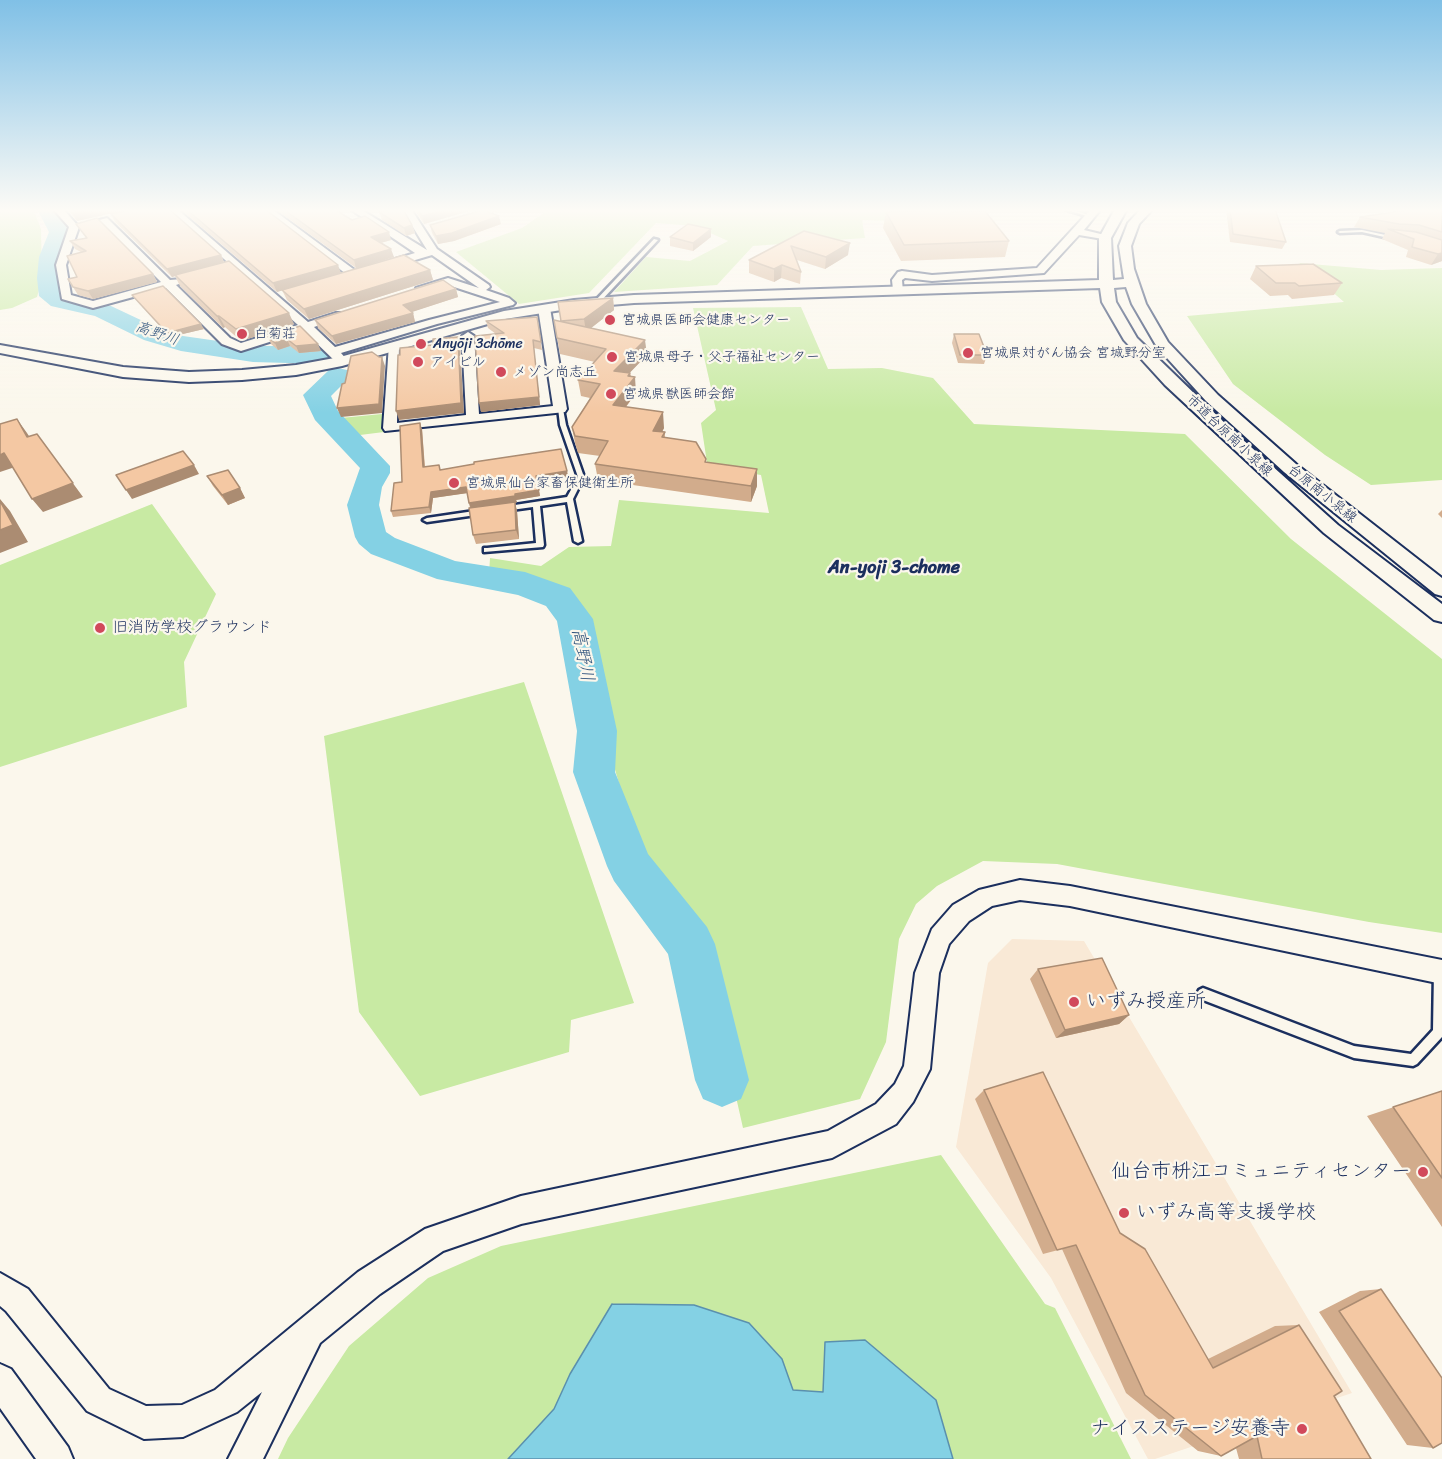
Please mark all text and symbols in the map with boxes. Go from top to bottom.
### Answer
place label: 宮城県医師会健康センター [622,312,790,328]
marker: 宮城県医師会健康センター [603,313,617,327]
water label: 高野川 [133,318,181,350]
place label: 白菊荘 [254,326,296,342]
marker: 白菊荘 [235,327,249,341]
place label: Anyōji 3chōme [433,336,523,352]
marker: Anyōji 3chōme [414,337,428,351]
place label: 宮城県対がん協会 宮城野分室 [980,345,1166,361]
marker: 宮城県対がん協会 宮城野分室 [961,346,975,360]
place label: 宮城県母子・父子福祉センター [624,349,820,365]
marker: 宮城県母子・父子福祉センター [605,350,619,364]
place label: アイビル [430,354,486,370]
marker: アイビル [411,355,425,369]
place label: メゾン尚志丘 [513,364,597,380]
marker: メゾン尚志丘 [494,365,508,379]
place label: 宮城県獣医師会館 [623,386,735,402]
marker: 宮城県獣医師会館 [604,387,618,401]
street label: 市道台原南小泉線 [1182,392,1276,480]
street label: 台原南小泉線 [1284,461,1360,527]
place label: 宮城県仙台家畜保健衛生所 [466,475,634,491]
marker: 宮城県仙台家畜保健衛生所 [447,476,461,490]
district label: An-yoji 3-chome [828,557,960,579]
place label: 旧消防学校グラウンド [112,618,272,638]
marker: 旧消防学校グラウンド [93,621,107,635]
water label: 高野川 [566,626,598,684]
place label: いずみ授産所 [1086,990,1206,1014]
marker: いずみ授産所 [1067,995,1081,1009]
place label: 仙台市枡江コミュニティセンター [1111,1160,1411,1184]
marker: 仙台市枡江コミュニティセンター [1416,1165,1430,1179]
place label: いずみ高等支援学校 [1136,1201,1316,1225]
marker: いずみ高等支援学校 [1117,1206,1131,1220]
place label: ナイスステージ安養寺 [1090,1417,1290,1441]
marker: ナイスステージ安養寺 [1295,1422,1309,1436]

